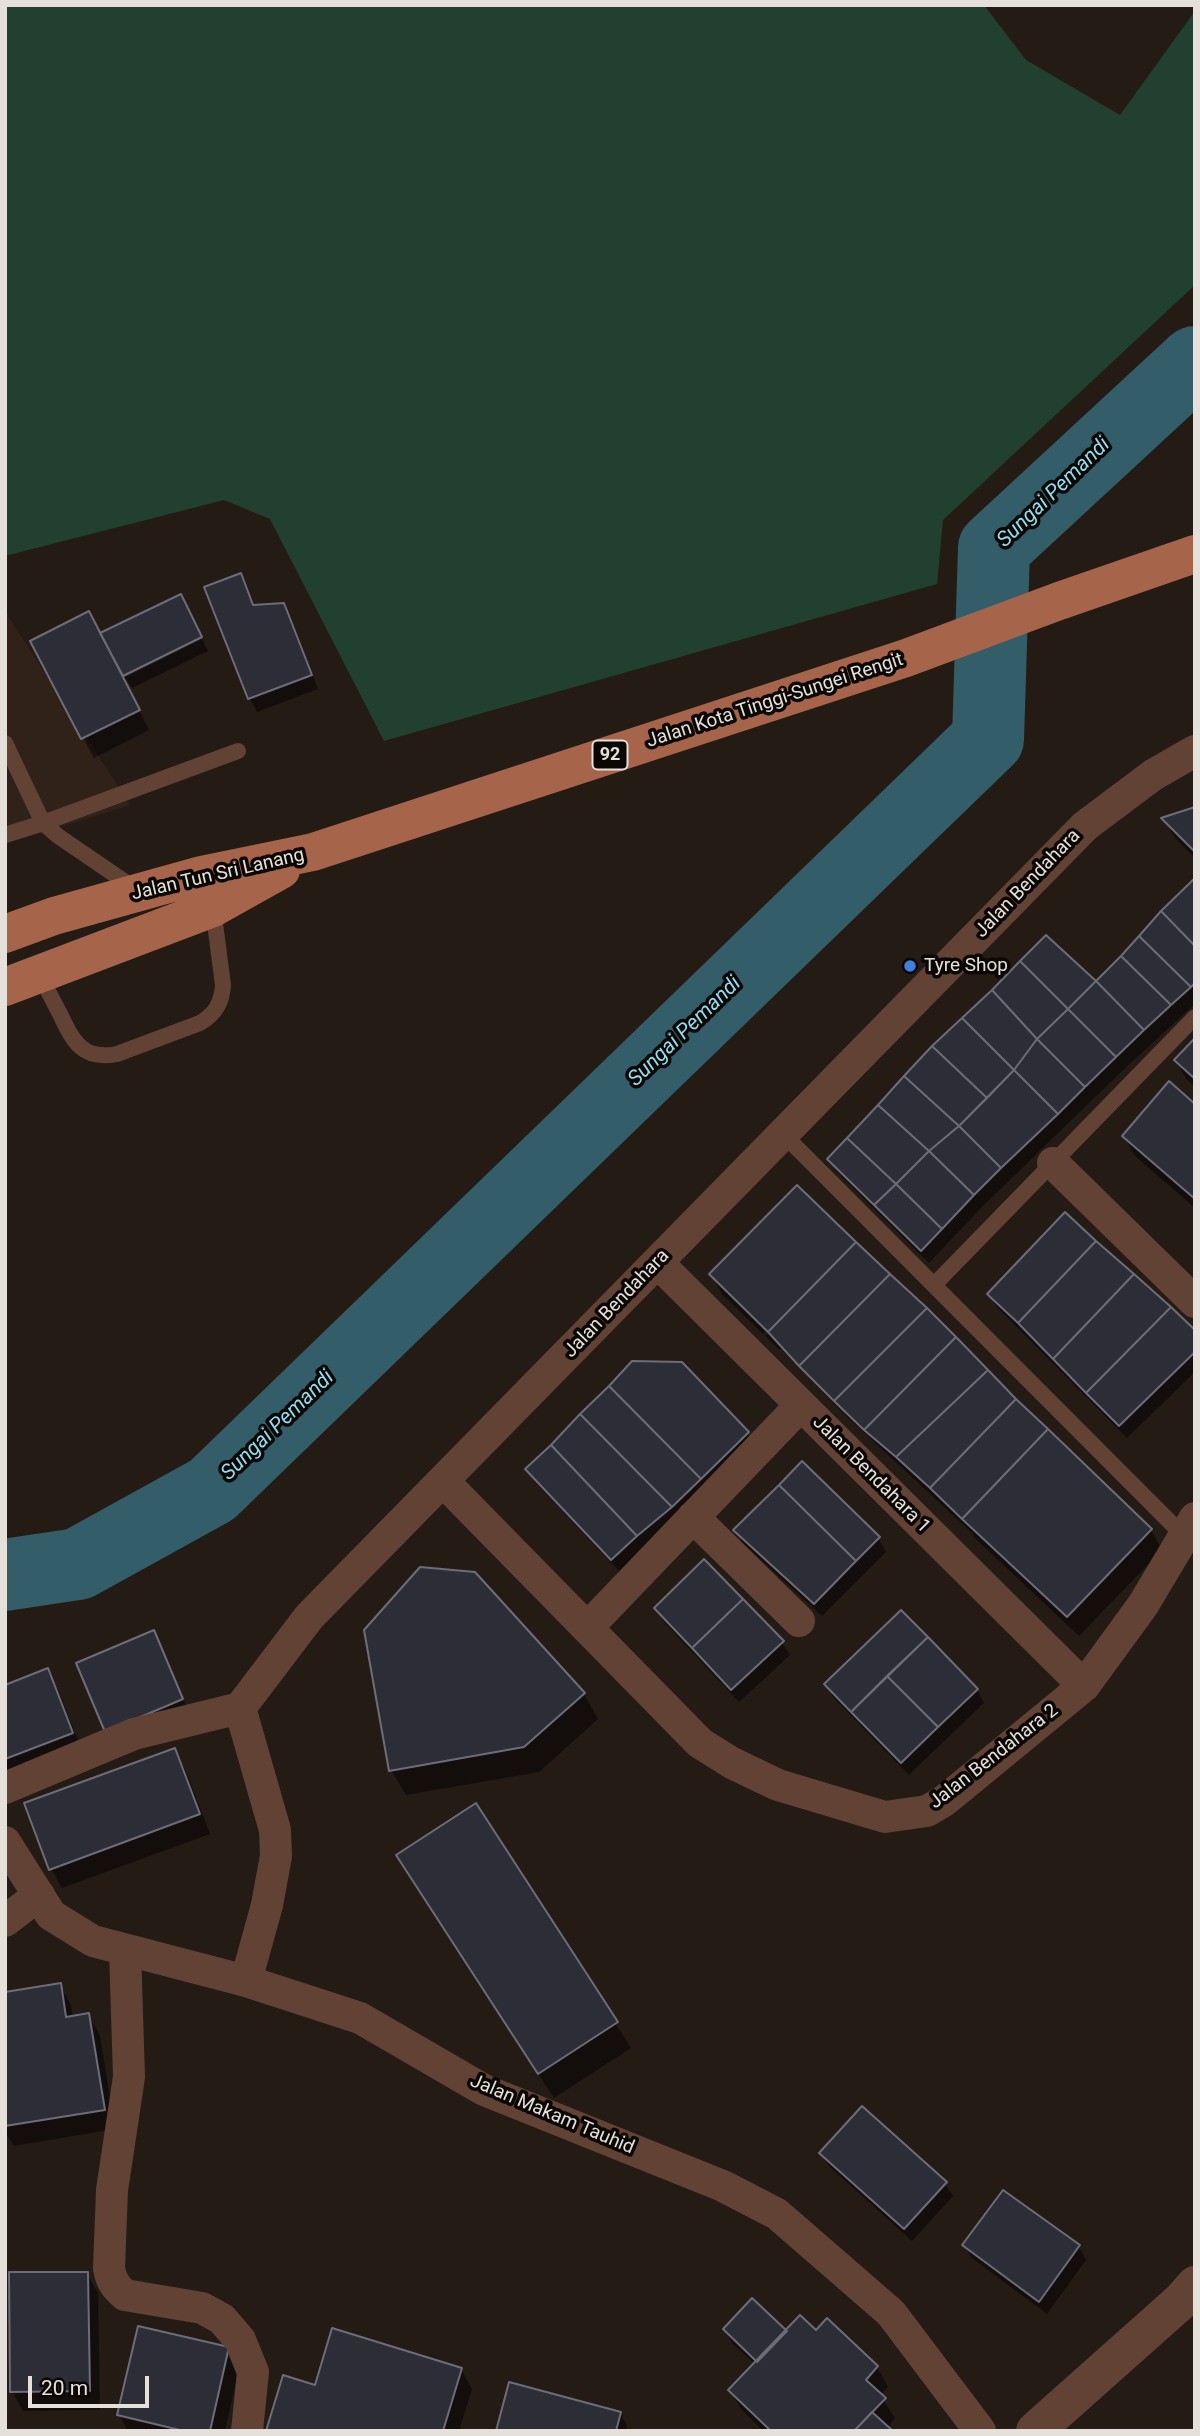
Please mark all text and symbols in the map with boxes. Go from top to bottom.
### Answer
water label: Sungai Pemandi [992,433,1116,553]
street label: Jalan Kota Tinggi-Sungei Rengit [644,649,906,753]
road number: 92 [592,740,628,770]
street label: Jalan Bendahara [971,825,1085,943]
street label: Jalan Tun Sri Lanang [129,844,307,906]
place label: Tyre Shop [924,955,1008,977]
marker: Tyre Shop [902,958,918,974]
water label: Sungai Pemandi [623,972,747,1092]
street label: Jalan Bendahara [560,1245,674,1363]
water label: Sungai Pemandi [216,1366,340,1486]
street label: Jalan Bendahara 1 [807,1411,935,1539]
street label: Jalan Bendahara 2 [925,1700,1063,1814]
street label: Jalan Makam Tauhid [466,2070,638,2160]
scale bar [32,2362,152,2406]
text: 20 m [41,2376,88,2400]

